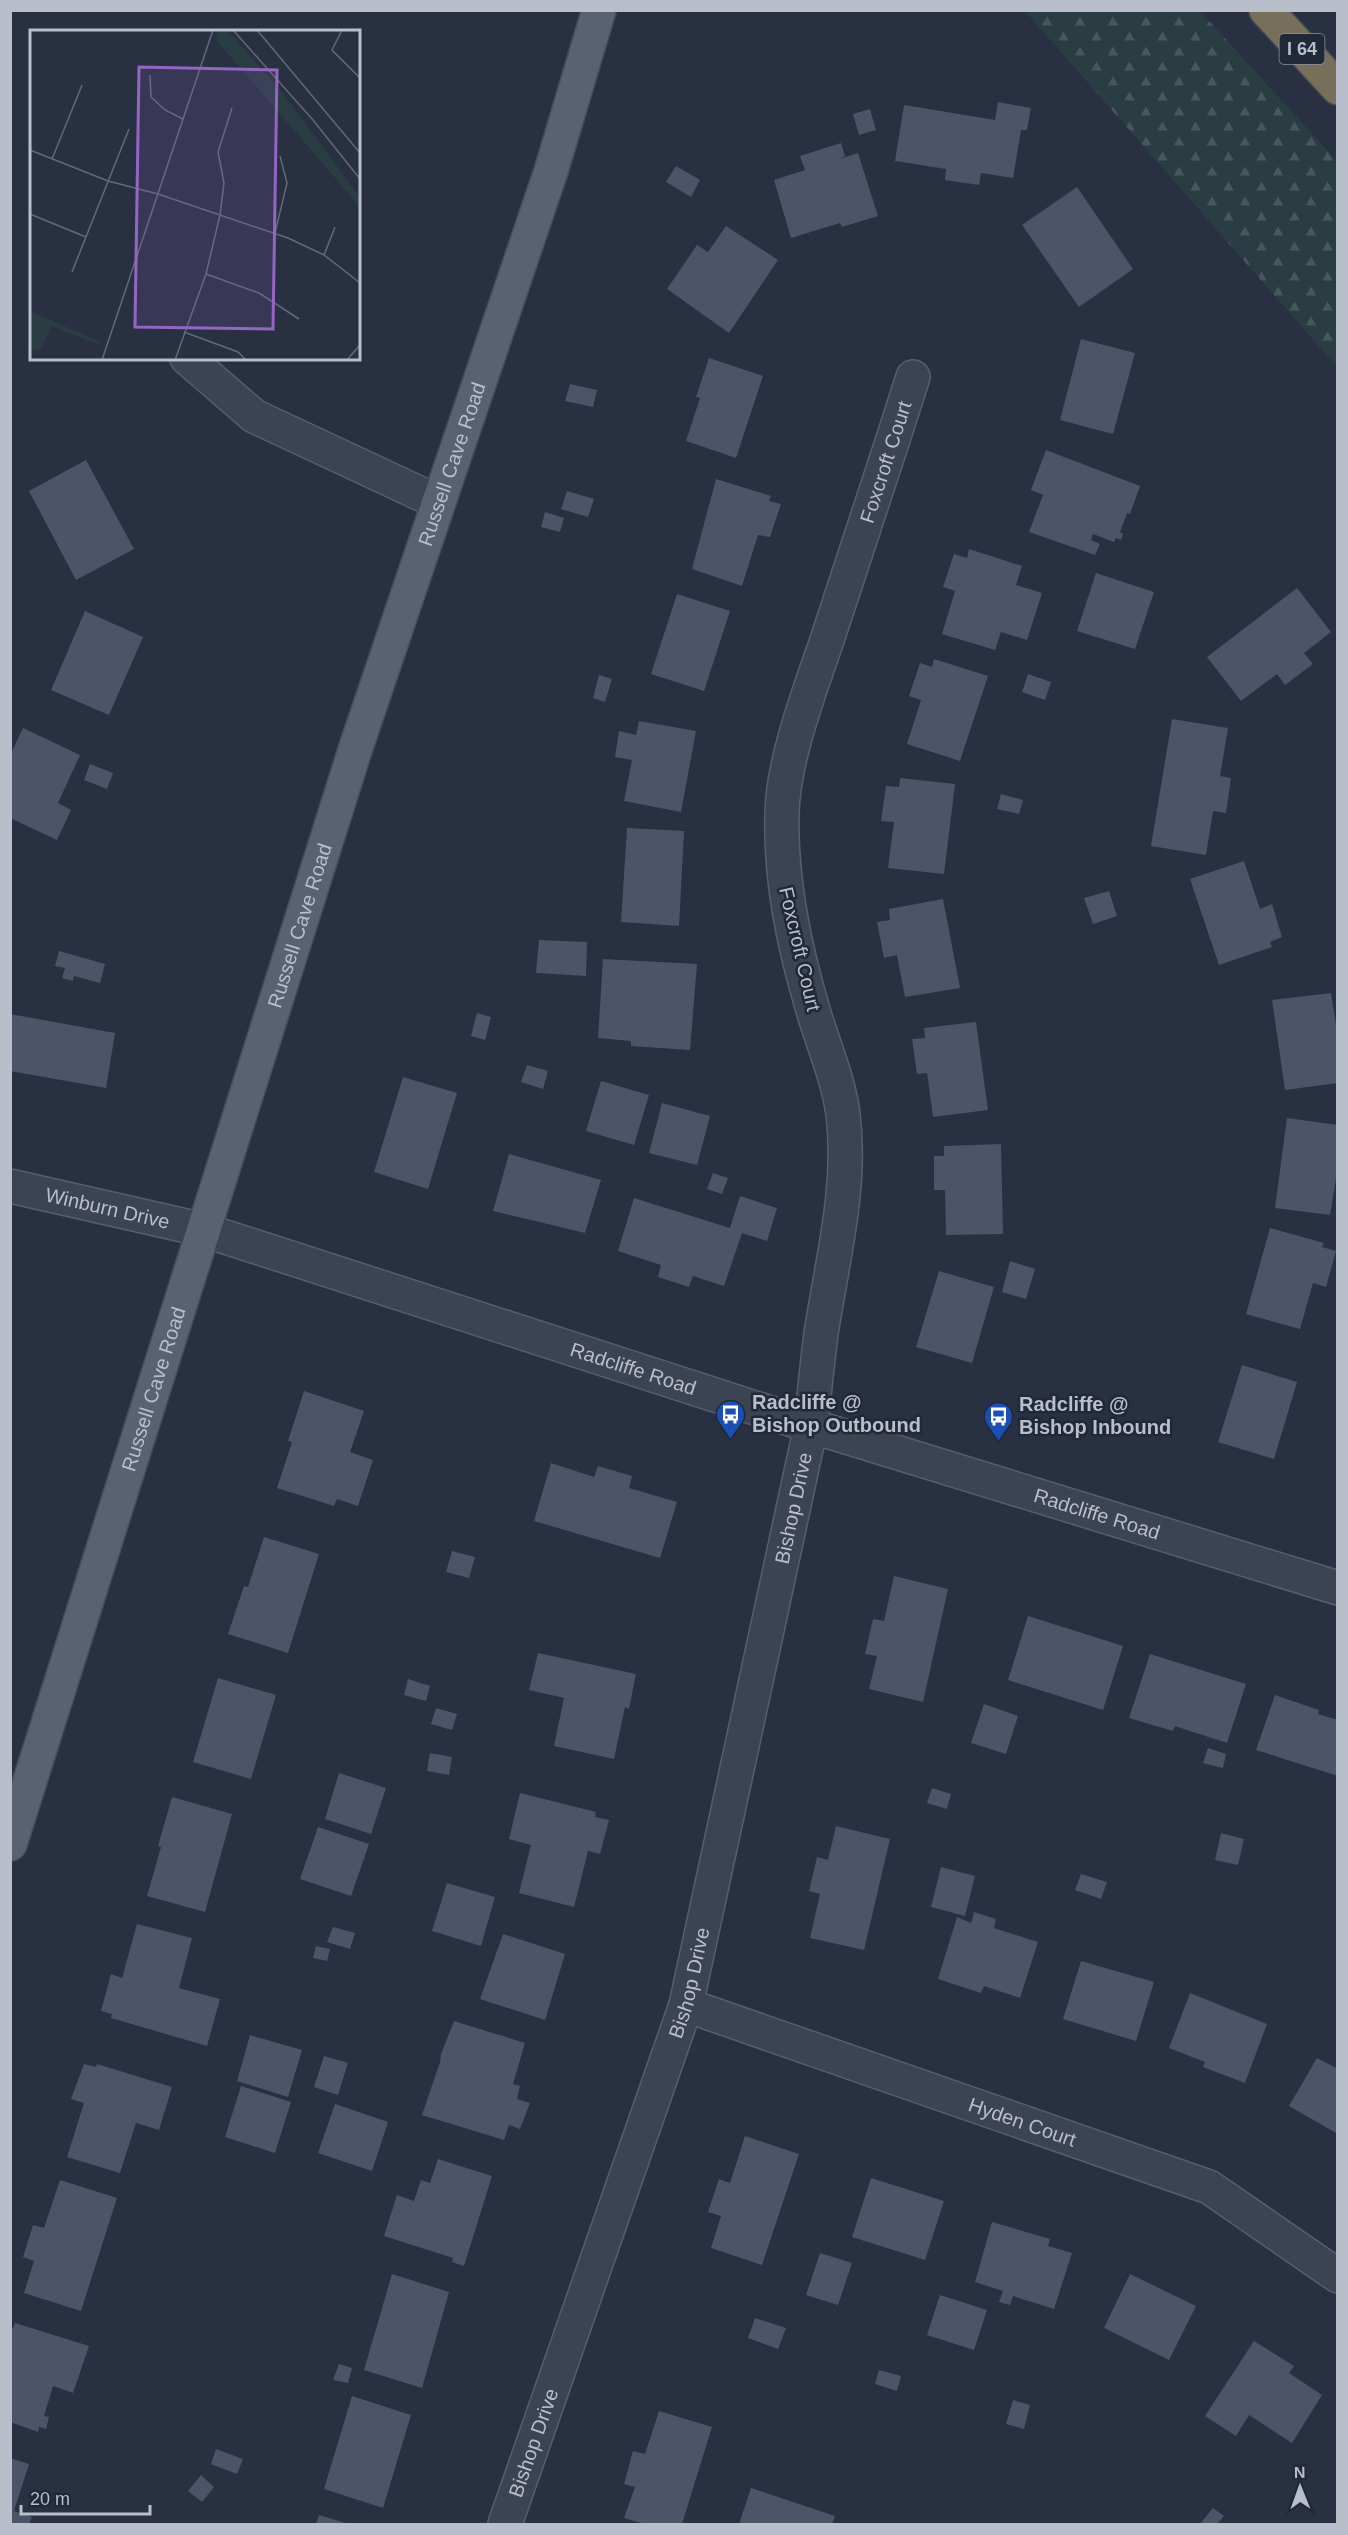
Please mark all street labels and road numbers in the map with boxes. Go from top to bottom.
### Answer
road number: I 64 [1280,34,1324,64]
street label: Russell Cave Road [414,379,490,549]
street label: Foxcroft Court [856,398,916,526]
street label: Russell Cave Road [263,841,336,1011]
street label: Foxcroft Court [775,885,825,1014]
street label: Winburn Drive [43,1183,172,1233]
street label: Russell Cave Road [117,1304,190,1474]
street label: Radcliffe Road [568,1338,699,1399]
street label: Bishop Drive [771,1450,816,1566]
street label: Radcliffe Road [1031,1484,1163,1544]
street label: Bishop Drive [664,1925,713,2041]
street label: Hyden Court [966,2093,1079,2151]
street label: Bishop Drive [504,2386,562,2500]

